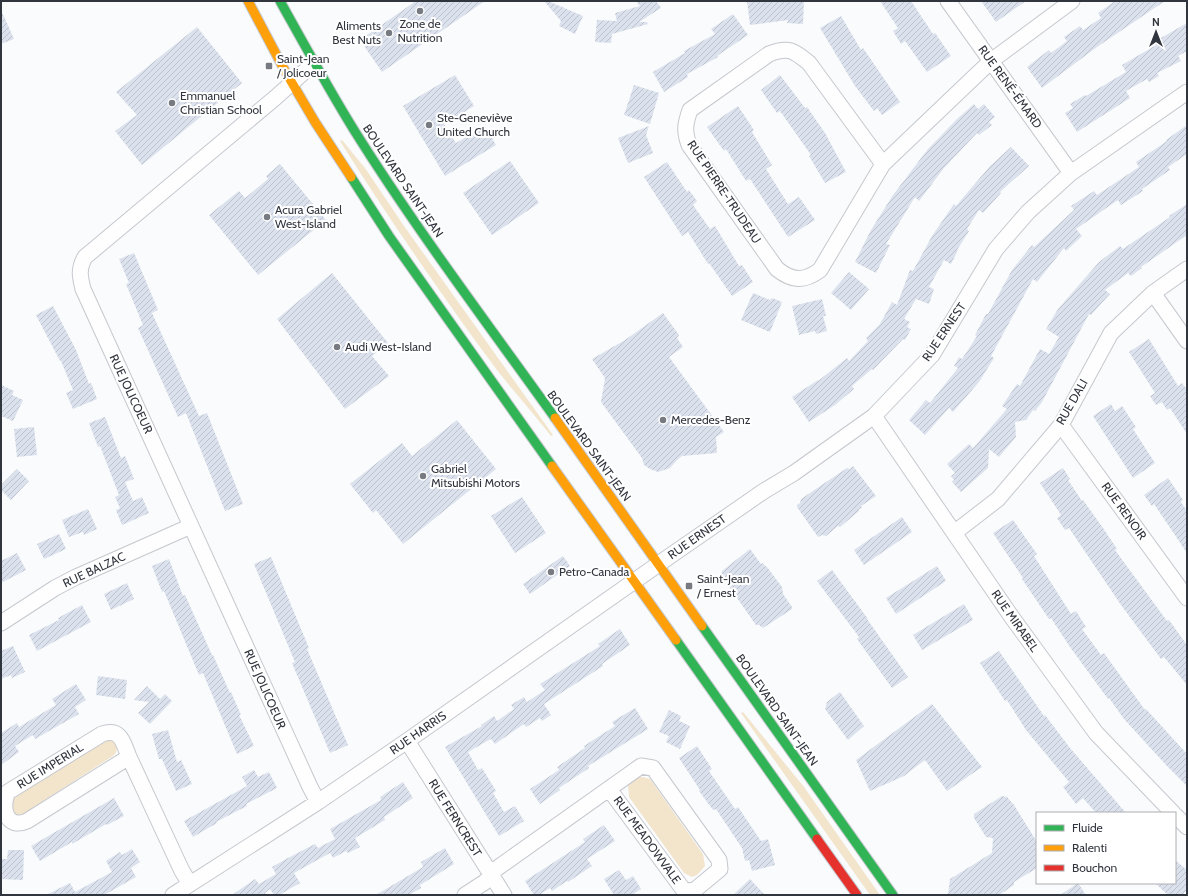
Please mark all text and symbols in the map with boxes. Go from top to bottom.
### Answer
marker: Zone de Nutrition [415,6,425,16]
north arrow [1136,12,1176,52]
text: N [1152,15,1160,29]
place label: Zone de Nutrition [398,16,443,45]
place label: Aliments Best Nuts [332,18,381,47]
marker: Aliments Best Nuts [384,28,394,38]
street label: RUE RENÉ-ÉMARD [975,42,1046,131]
place label: Saint-Jean / Jolicoeur [276,51,330,80]
marker: Saint-Jean / Jolicoeur [264,61,274,71]
place label: Emmanuel Christian School [180,88,262,117]
marker: Emmanuel Christian School [167,98,177,108]
place label: Ste-Geneviève United Church [437,110,513,139]
marker: Ste-Geneviève United Church [424,120,434,130]
street label: BOULEVARD SAINT-JEAN [360,121,447,240]
street label: RUE PIERRE-TRUDEAU [684,137,764,246]
place label: Acura Gabriel West-Island [275,202,342,231]
marker: Acura Gabriel West-Island [262,212,272,222]
street label: RUE ERNEST [918,299,969,364]
place label: Audi West-Island [345,339,431,354]
marker: Audi West-Island [332,342,342,352]
street label: RUE JOLICOEUR [107,352,157,436]
street label: RUE DALI [1052,376,1091,427]
street label: BOULEVARD SAINT-JEAN [544,387,635,504]
place label: Mercedes-Benz [671,412,751,427]
marker: Mercedes-Benz [658,415,668,425]
place label: Gabriel Mitsubishi Motors [431,461,520,490]
marker: Gabriel Mitsubishi Motors [418,471,428,481]
street label: RUE RENOIR [1099,479,1151,543]
street label: RUE ERNEST [665,511,729,562]
street label: RUE BALZAC [60,549,127,591]
place label: Petro-Canada [559,564,630,579]
marker: Petro-Canada [546,567,556,577]
place label: Saint-Jean / Ernest [696,571,750,600]
marker: Saint-Jean / Ernest [684,581,694,591]
street label: RUE MIRABEL [988,587,1042,655]
street label: RUE JOLICOEUR [241,647,290,732]
street label: BOULEVARD SAINT-JEAN [733,651,822,768]
street label: RUE HARRIS [387,708,449,758]
street label: RUE IMPERIAL [14,739,86,792]
street label: RUE FERNCREST [426,776,486,860]
street label: RUE MEADOWVALE [610,793,685,887]
legend [1036,812,1176,884]
text: Fluide [1072,820,1103,835]
text: Ralenti [1072,840,1107,855]
text: Bouchon [1072,860,1118,875]

